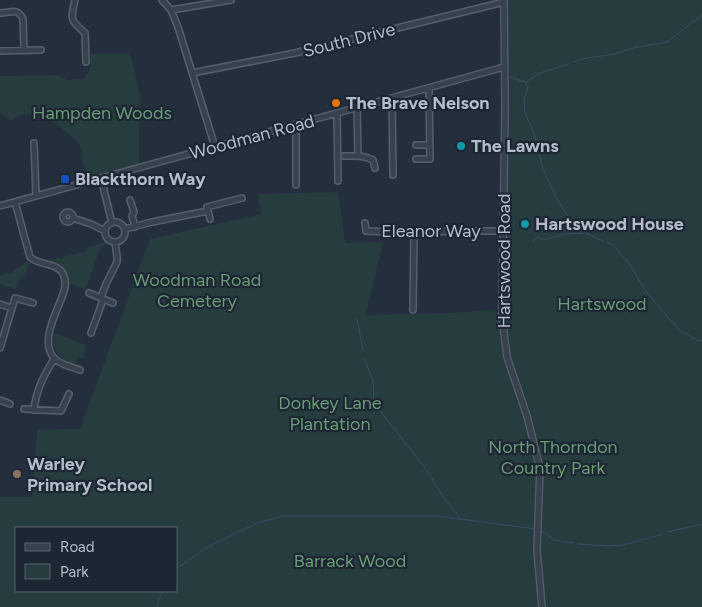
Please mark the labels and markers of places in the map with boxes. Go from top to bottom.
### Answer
place label: The Brave Nelson [346,92,490,114]
marker: The Brave Nelson [330,97,342,109]
place label: The Lawns [471,135,559,157]
marker: The Lawns [455,140,467,152]
place label: Blackthorn Way [75,168,206,190]
marker: Blackthorn Way [59,173,71,185]
place label: Hartswood House [535,213,684,235]
marker: Hartswood House [519,218,531,230]
place label: Warley Primary School [27,453,152,496]
marker: Warley Primary School [11,468,23,480]

